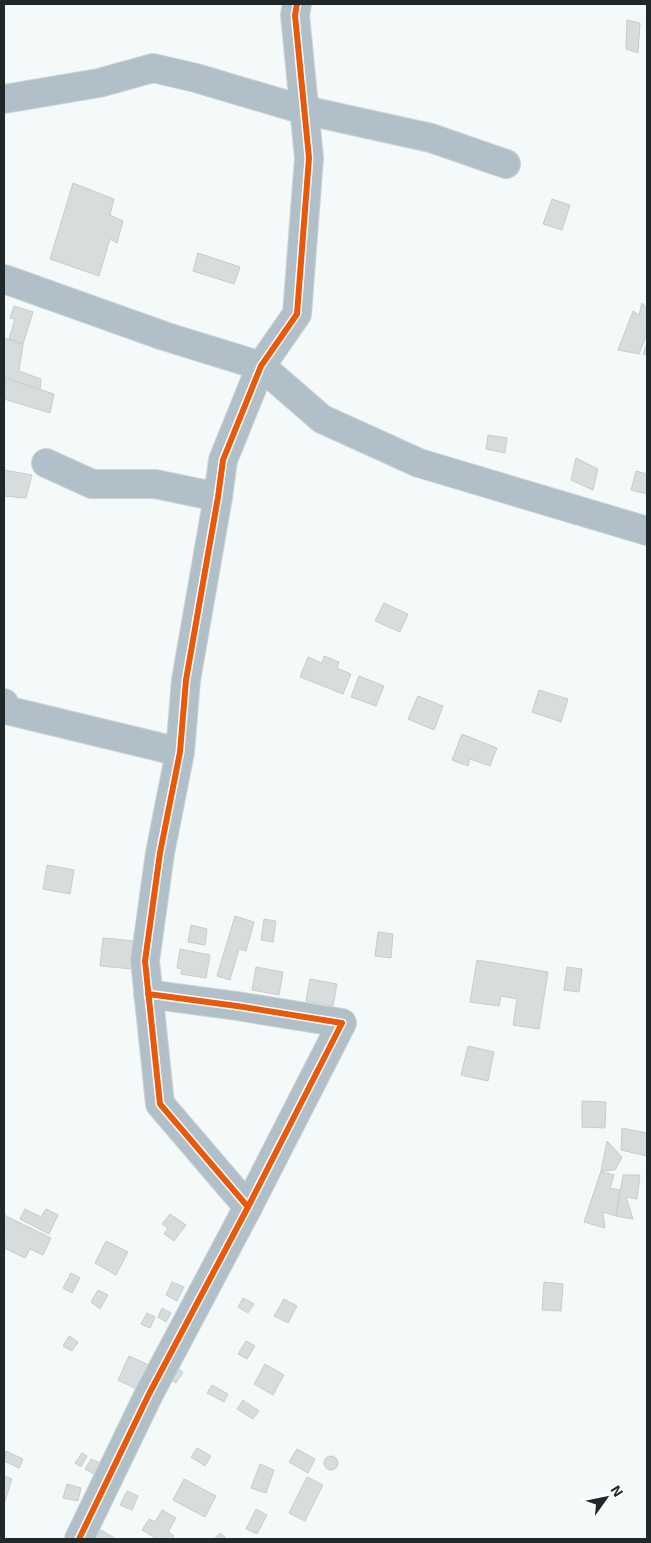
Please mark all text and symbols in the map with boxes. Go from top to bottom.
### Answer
north arrow [581,1473,631,1523]
text: N [607,1482,627,1500]

